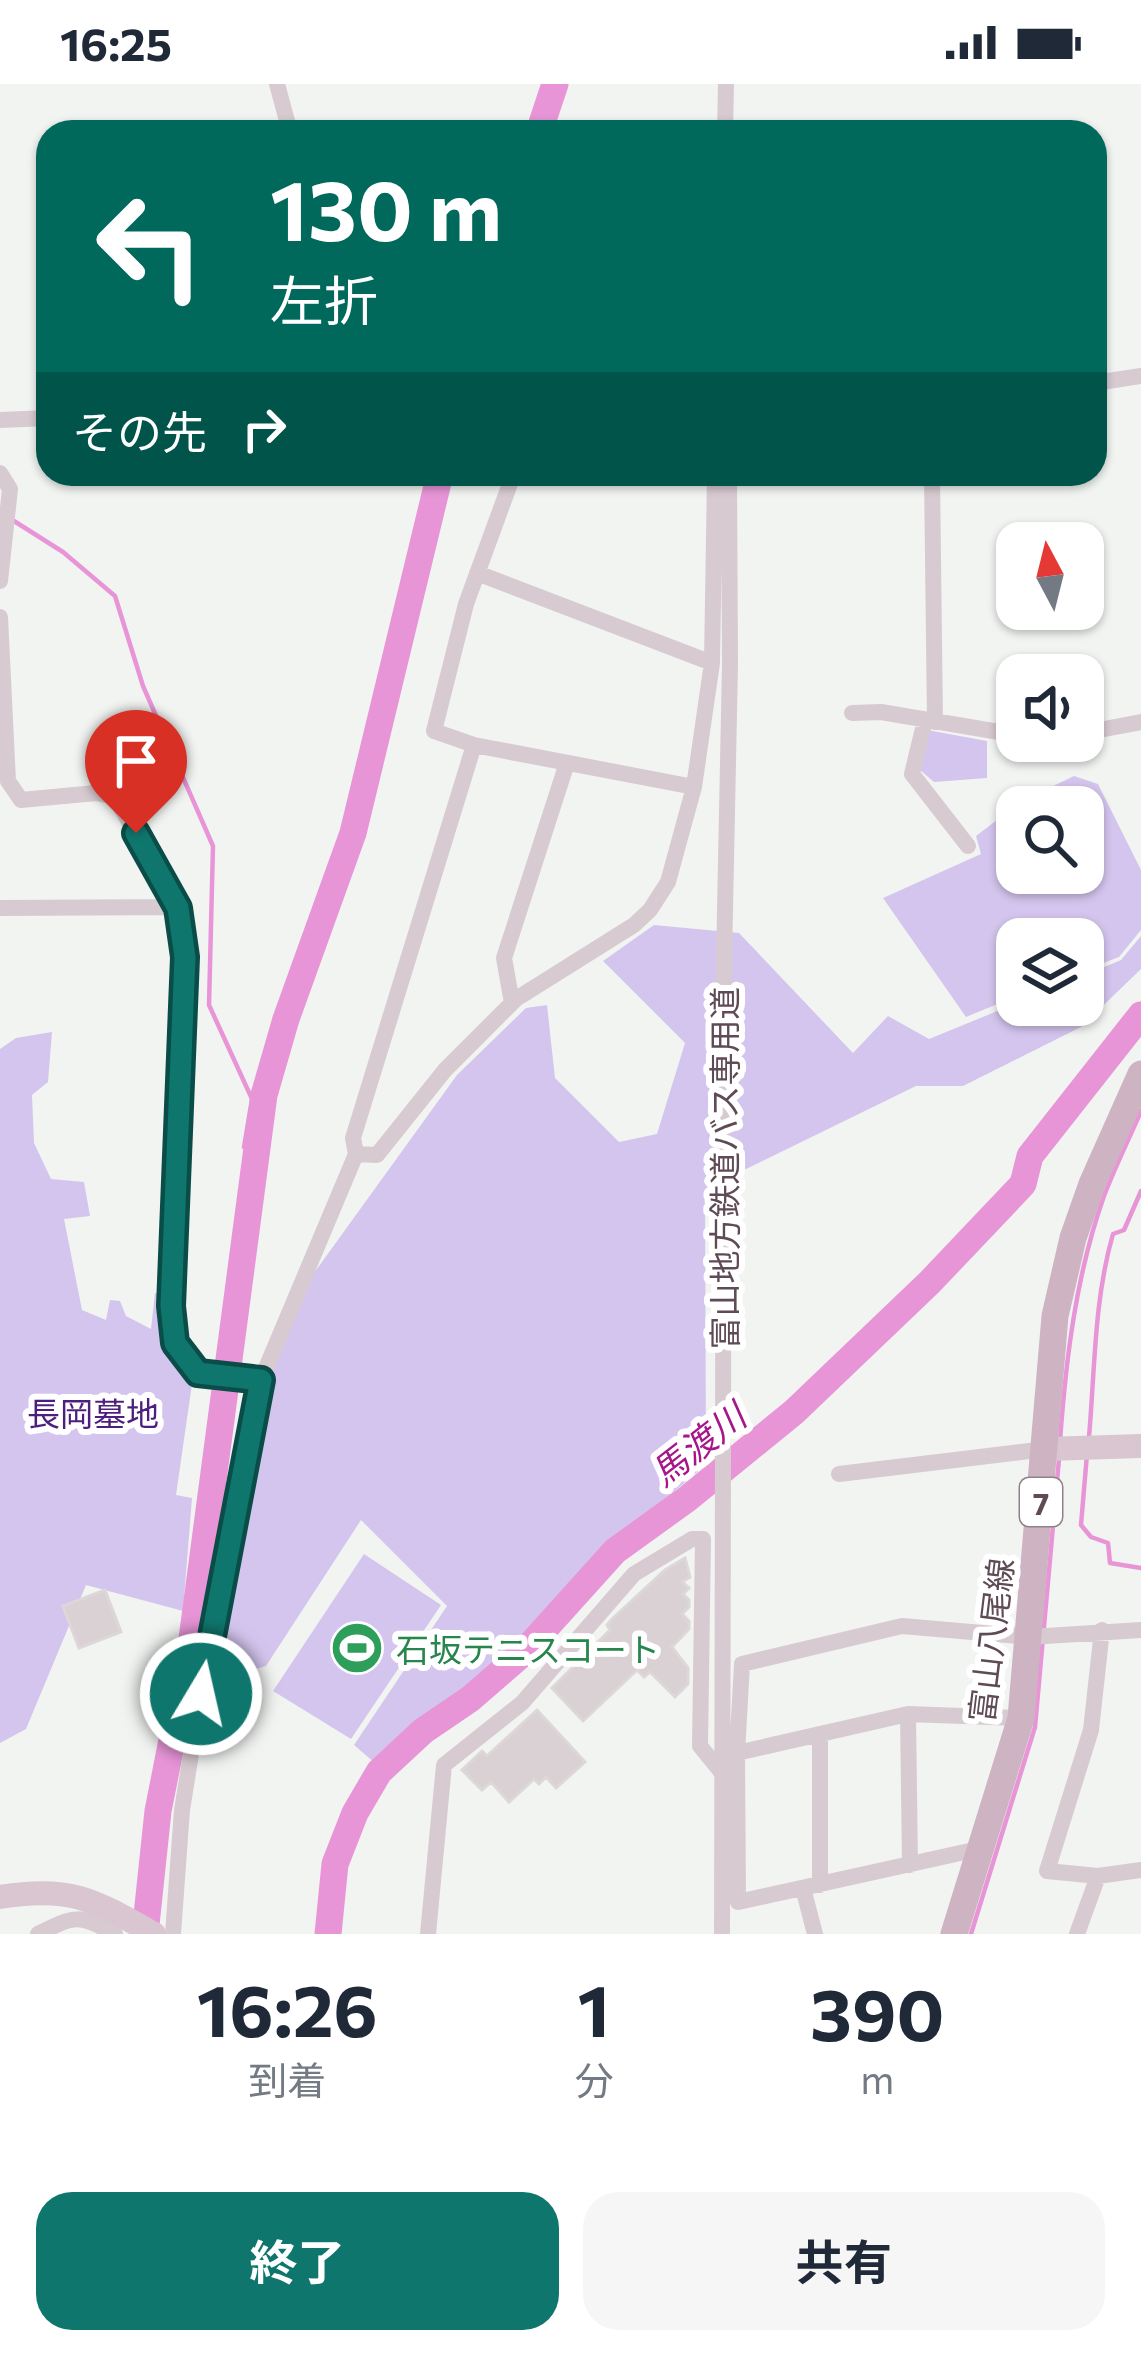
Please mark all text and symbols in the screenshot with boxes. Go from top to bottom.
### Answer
text: 16:25 [60,15,172,70]
text: 130 m [270,156,502,258]
icon: left [72,168,228,324]
text: 左折 [270,266,378,332]
icon: right [231,396,297,462]
text: その先 [72,403,207,458]
north arrow [996,522,1104,630]
map controls [996,522,1104,1026]
button: sound [996,654,1104,762]
pin [85,710,187,833]
icon: arrive [103,728,169,794]
button: search [996,786,1104,894]
button: layers [996,918,1104,1026]
street label: 富山地方鉄道バス専用道 [703,987,744,1350]
water label: 馬渡川 [641,1390,756,1494]
park label: 長岡墓地 [27,1392,159,1433]
road number: 7 [1020,1478,1062,1526]
street label: 富山八尾線 [960,1556,1020,1724]
sports icon: 石坂テニスコート [329,1620,385,1676]
place label: 石坂テニスコート [396,1628,660,1669]
position arrow [138,1631,264,1757]
text: 16:26 [197,1964,378,2052]
text: 1 [578,1964,610,2052]
text: 390 [810,1968,944,2056]
text: m [860,2054,894,2102]
text: 到着 [248,2055,326,2103]
text: 分 [574,2055,613,2103]
button: 終了 [36,2192,559,2330]
button: 共有 [583,2192,1105,2330]

